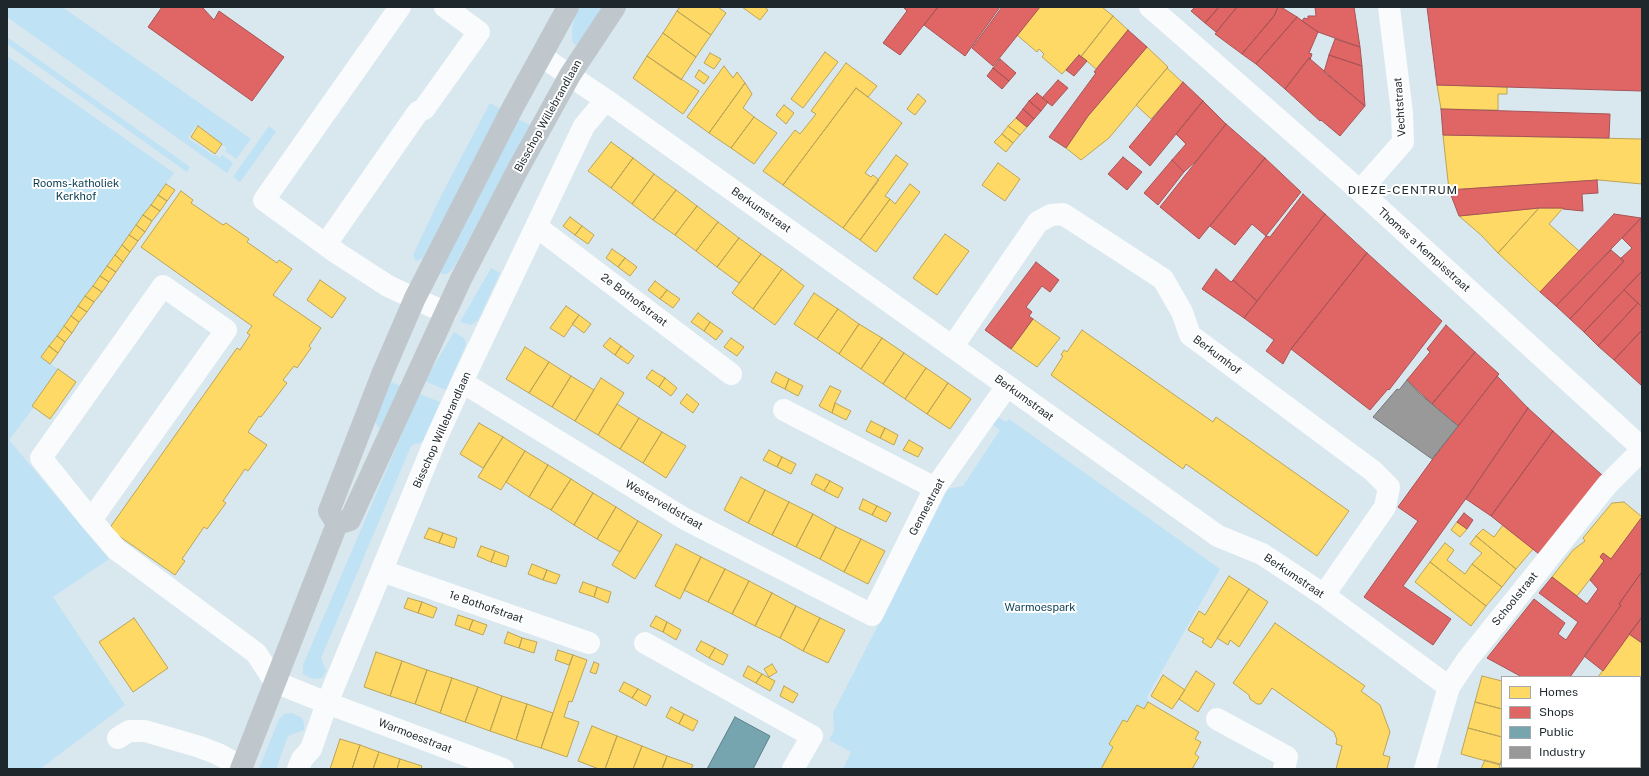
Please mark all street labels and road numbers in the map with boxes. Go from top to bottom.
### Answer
street label: Bisschop Willebrandlaan [512,58,584,174]
street label: Vechtstraat [1391,77,1409,137]
street label: Berkumstraat [729,185,793,235]
street label: Thomas a Kempisstraat [1375,205,1473,295]
street label: 2e Bothofstraat [598,271,670,329]
street label: Berkumhof [1190,333,1244,377]
street label: Bisschop Willebrandlaan [410,370,474,490]
street label: Berkumstraat [992,372,1056,424]
street label: Gennestraat [906,476,948,538]
street label: Westerveldstraat [623,477,705,533]
street label: Berkumstraat [1261,551,1327,601]
street label: Schoolstraat [1489,569,1541,629]
street label: 1e Bothofstraat [447,588,525,626]
street label: Warmoesstraat [376,716,454,756]

